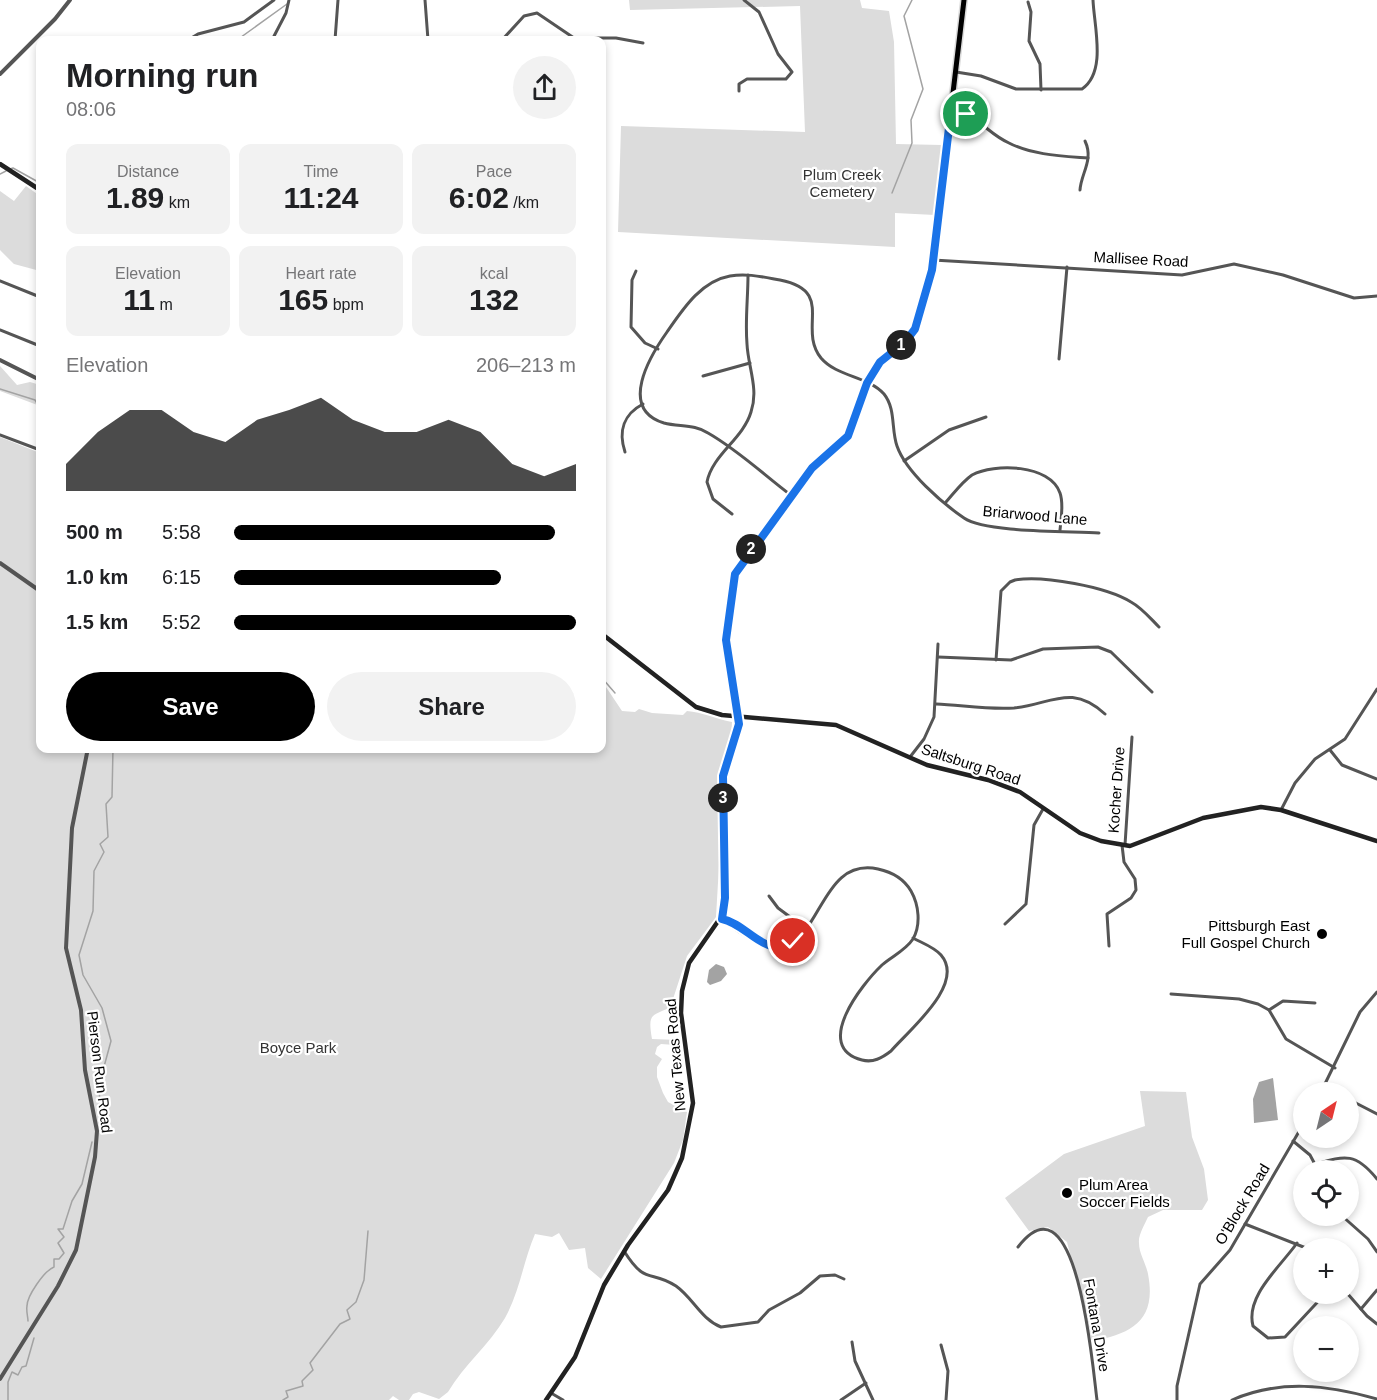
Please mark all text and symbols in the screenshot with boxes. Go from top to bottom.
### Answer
button: share [513,56,576,119]
text: Morning run [66,57,258,94]
pin [940,88,991,139]
icon: arrive [949,97,982,130]
text: 08:06 [66,98,116,120]
text: Distance [117,163,179,180]
text: Time [304,163,338,180]
text: Pace [476,163,512,180]
park label: Plum Creek Cemetery [803,166,882,200]
text: 1.89 [106,181,164,214]
text: 11:24 [283,181,359,214]
text: 6:02 [449,181,509,214]
text: km [164,194,190,211]
text: /km [509,194,539,211]
street label: Mallisee Road [1093,248,1189,270]
text: Elevation [115,265,181,282]
text: Heart rate [285,265,357,282]
text: kcal [480,265,508,282]
text: 11 [123,283,155,316]
text: 165 [278,283,328,316]
text: 132 [469,283,519,316]
text: m [155,296,173,313]
text: bpm [328,296,364,313]
pin: 1 [886,330,916,360]
text: 1 [897,336,905,353]
text: Elevation [66,354,148,376]
text: 206–213 m [476,354,576,376]
street label: Briarwood Lane [982,502,1088,528]
text: 500 m [66,521,123,543]
text: 5:58 [162,521,201,543]
pin: 2 [736,534,766,564]
text: 2 [747,540,755,557]
text: 1.0 km [66,566,128,588]
text: 6:15 [162,566,201,588]
text: 1.5 km [66,611,128,633]
text: 5:52 [162,611,201,633]
button: Save [66,672,315,741]
button: Share [327,672,576,741]
street label: Saltsburg Road [919,740,1023,788]
street label: Kocher Drive [1104,746,1128,834]
pin: 3 [708,783,738,813]
text: 3 [719,789,727,806]
pin [767,915,818,966]
place label: Pittsburgh East Full Gospel Church [1182,917,1311,951]
icon: check [776,924,809,957]
marker: Pittsburgh East Full Gospel Church [1315,927,1329,941]
street label: New Texas Road [662,998,688,1112]
street label: Pierson Run Road [84,1010,116,1134]
park label: Boyce Park [260,1039,337,1056]
north arrow [1293,1082,1359,1148]
map controls [1293,1082,1359,1382]
button: locate [1293,1160,1359,1226]
street label: O'Block Road [1211,1161,1273,1247]
place label: Plum Area Soccer Fields [1079,1176,1170,1210]
marker: Plum Area Soccer Fields [1060,1186,1074,1200]
button: + [1293,1238,1359,1304]
street label: Fontana Drive [1080,1277,1114,1373]
button: − [1293,1316,1359,1382]

